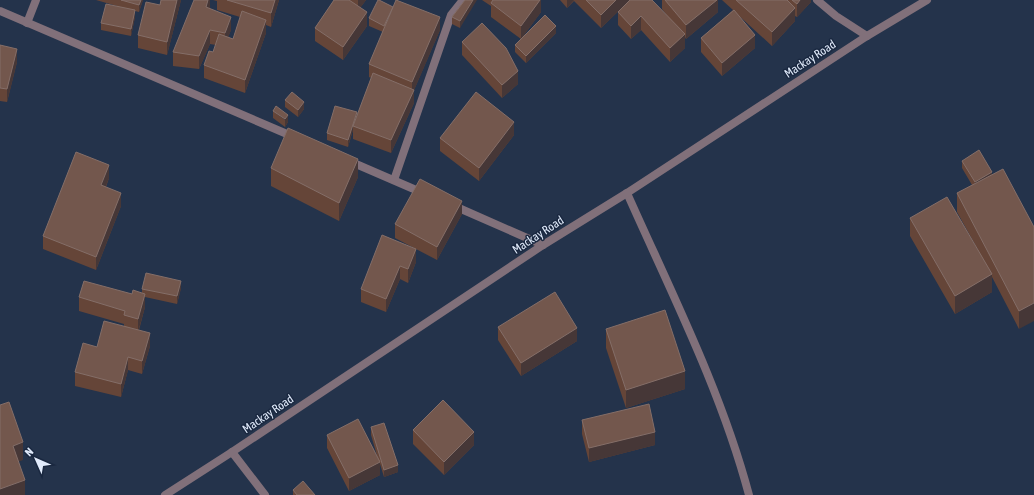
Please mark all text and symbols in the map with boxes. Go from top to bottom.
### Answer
street label: Mackay Road [782,37,838,81]
street label: Mackay Road [510,213,566,257]
street label: Mackay Road [240,392,296,436]
north arrow [16,439,56,479]
text: N [22,445,35,458]

